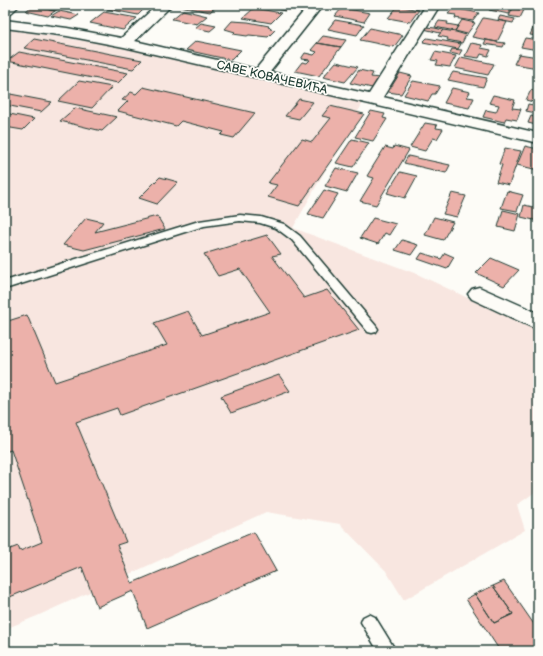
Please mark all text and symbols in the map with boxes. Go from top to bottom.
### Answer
street label: САВЕ КОВАЧЕВИЋА [215,57,329,98]

